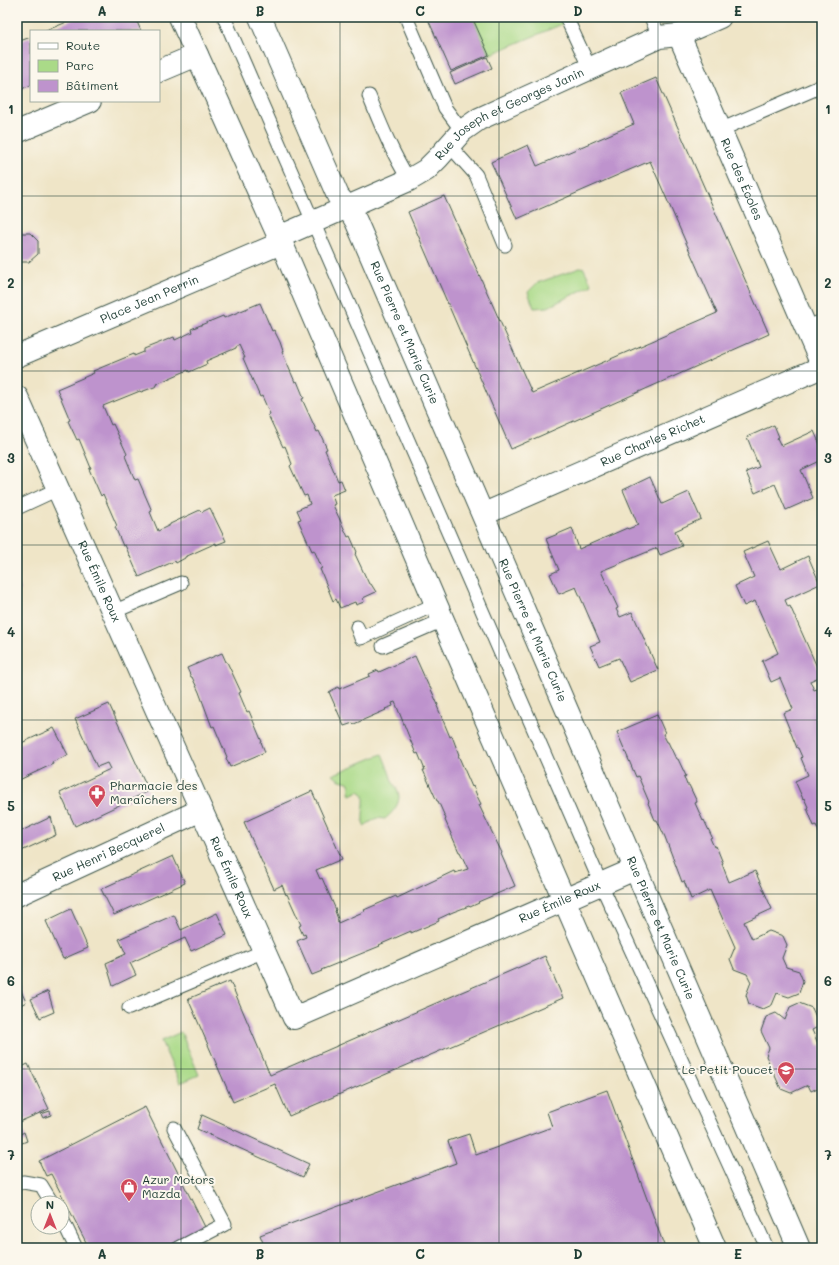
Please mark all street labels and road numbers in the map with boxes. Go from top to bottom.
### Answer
street label: Rue Joseph et Georges Janin [431,63,586,163]
street label: Rue des Écoles [718,135,767,222]
street label: Rue Pierre et Marie Curie [367,258,443,406]
street label: Place Jean Perrin [97,270,201,327]
street label: Rue Charles Richet [598,410,707,469]
street label: Rue Émile Roux [75,538,125,624]
street label: Rue Pierre et Marie Curie [496,556,571,704]
street label: Rue Henri Becquerel [50,819,167,885]
street label: Rue Émile Roux [207,834,257,920]
street label: Rue Pierre et Marie Curie [624,854,699,1002]
street label: Rue Émile Roux [516,876,603,926]

